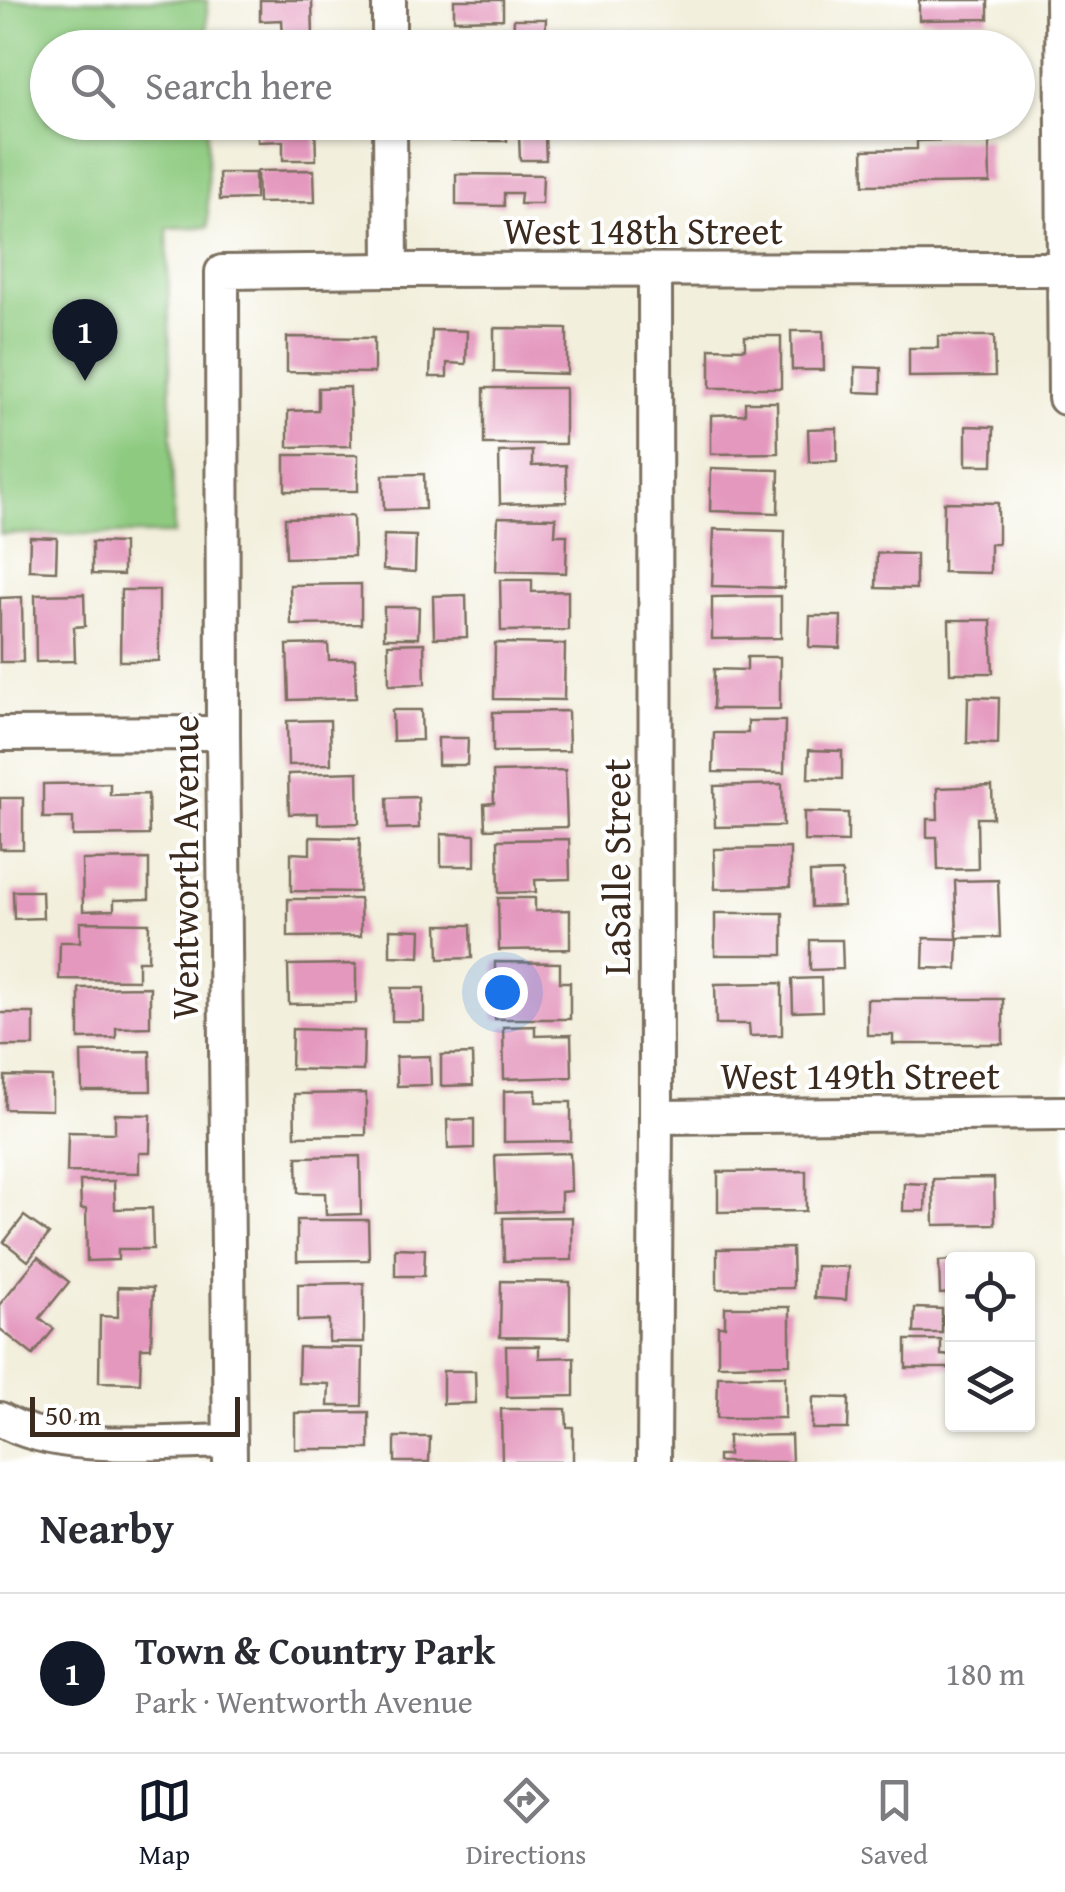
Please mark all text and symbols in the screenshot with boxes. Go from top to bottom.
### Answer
search box [30,30,1035,140]
text: Search here [145,57,333,113]
icon: search [65,58,120,113]
street label: West 148th Street [503,202,783,258]
pin: 1 [52,298,118,381]
street label: Wentworth Avenue [156,715,212,1019]
street label: LaSalle Street [588,759,644,975]
your location [477,967,528,1018]
street label: West 149th Street [720,1047,1000,1103]
map controls [945,1252,1035,1432]
button: locate [945,1252,1035,1342]
button: layers [945,1342,1035,1432]
scale bar [30,1392,240,1436]
text: 50 m [45,1394,101,1435]
text: Nearby [40,1497,174,1558]
text: Town & Country Park [135,1622,495,1678]
text: 1 [64,1650,81,1697]
text: 180 m [946,1650,1025,1697]
text: Park · Wentworth Avenue [135,1678,473,1725]
tab: Map [137,1773,192,1874]
tab: Directions [466,1773,586,1874]
tab: Saved [860,1773,928,1874]

